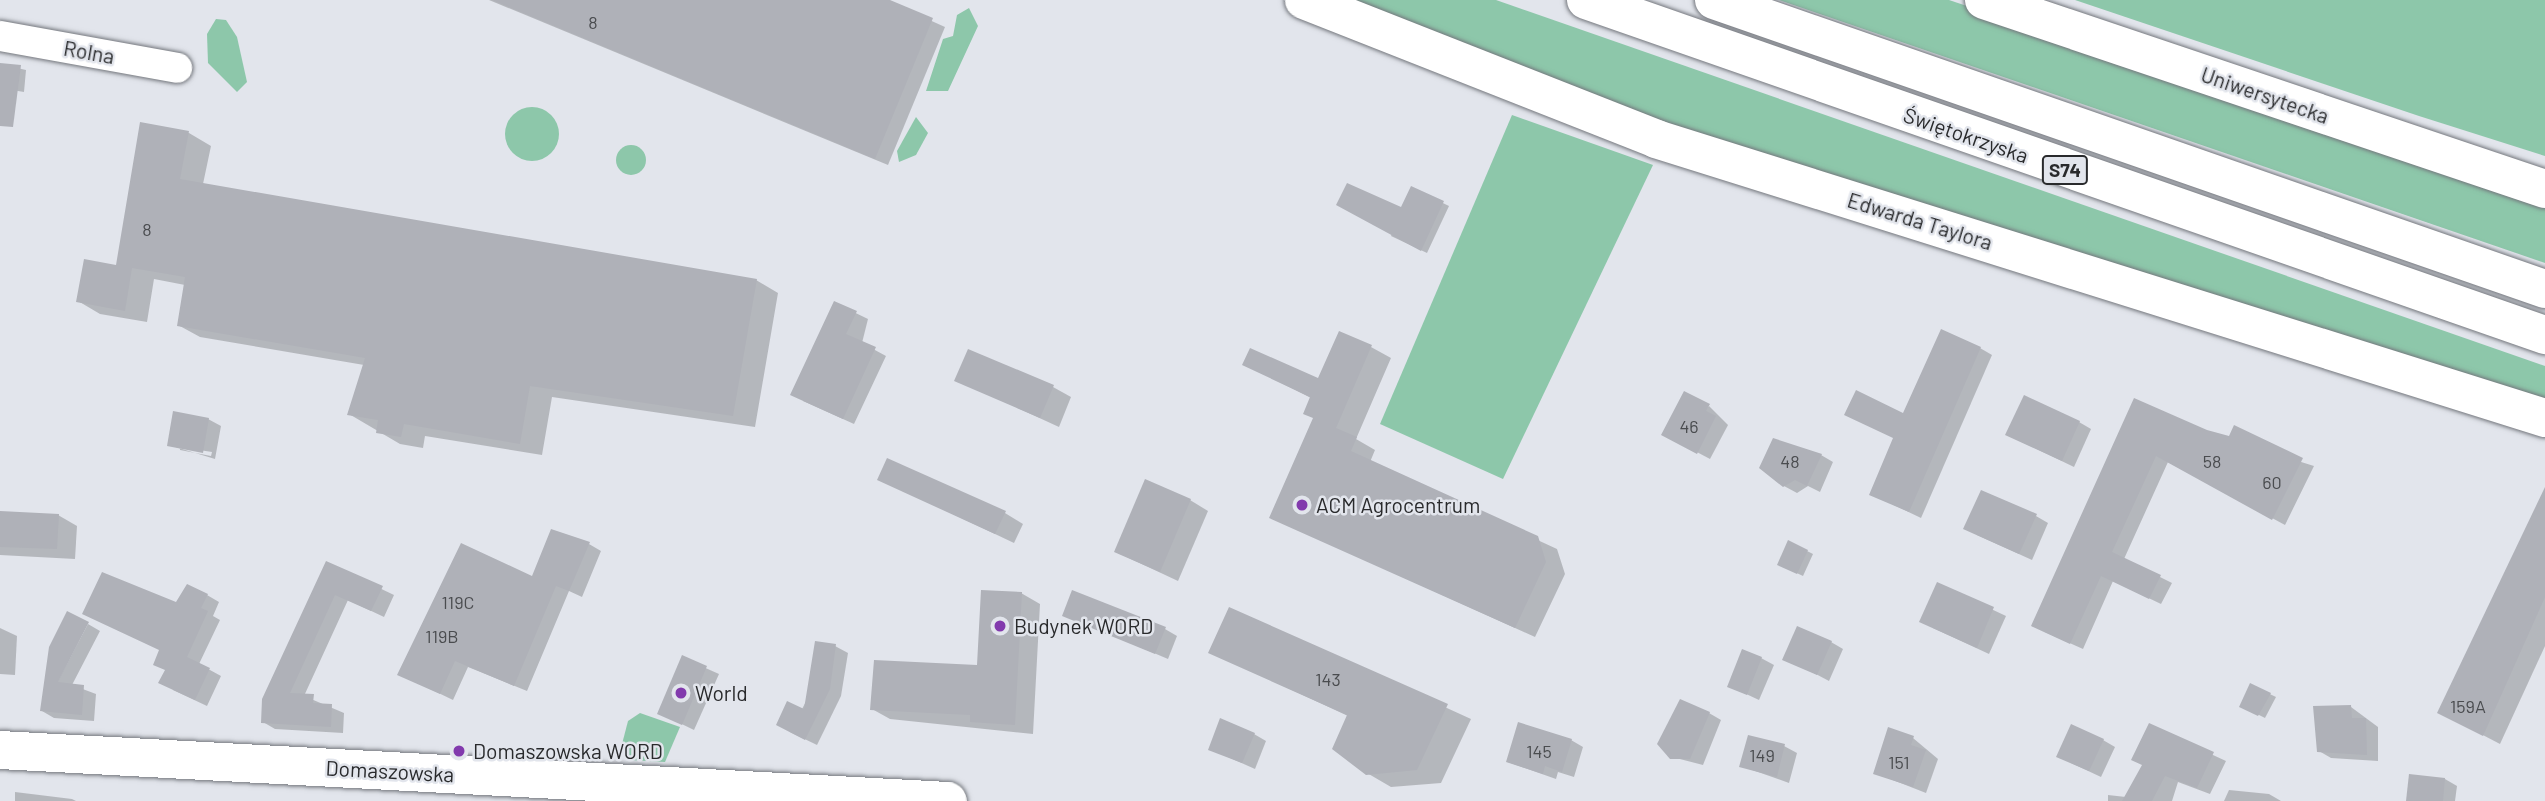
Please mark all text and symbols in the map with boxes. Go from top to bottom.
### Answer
house number: 8 [588,11,598,33]
street label: Rolna [62,35,116,69]
street label: Uniwersytecka [2198,61,2332,129]
street label: Świętokrzyska [1900,102,2032,168]
road number: S74 [2040,154,2090,186]
street label: Edwarda Taylora [1844,187,1996,255]
house number: 8 [142,218,152,240]
house number: 46 [1679,415,1699,437]
house number: 48 [1780,450,1800,472]
house number: 58 [2203,450,2221,472]
house number: 60 [2262,471,2282,493]
place label: ACM Agrocentrum [1316,492,1480,518]
marker: ACM Agrocentrum [1294,497,1310,513]
house number: 119C [442,591,474,613]
place label: Budynek WORD [1014,613,1153,639]
marker: Budynek WORD [992,618,1008,634]
house number: 119B [425,625,459,647]
house number: 143 [1315,668,1341,690]
place label: World [695,680,748,706]
marker: World [673,685,689,701]
house number: 159A [2450,695,2486,717]
place label: Domaszowska WORD [473,738,663,764]
house number: 145 [1526,740,1552,762]
marker: Domaszowska WORD [451,743,467,759]
house number: 149 [1749,744,1775,766]
house number: 151 [1888,751,1910,773]
street label: Domaszowska [325,755,455,787]

